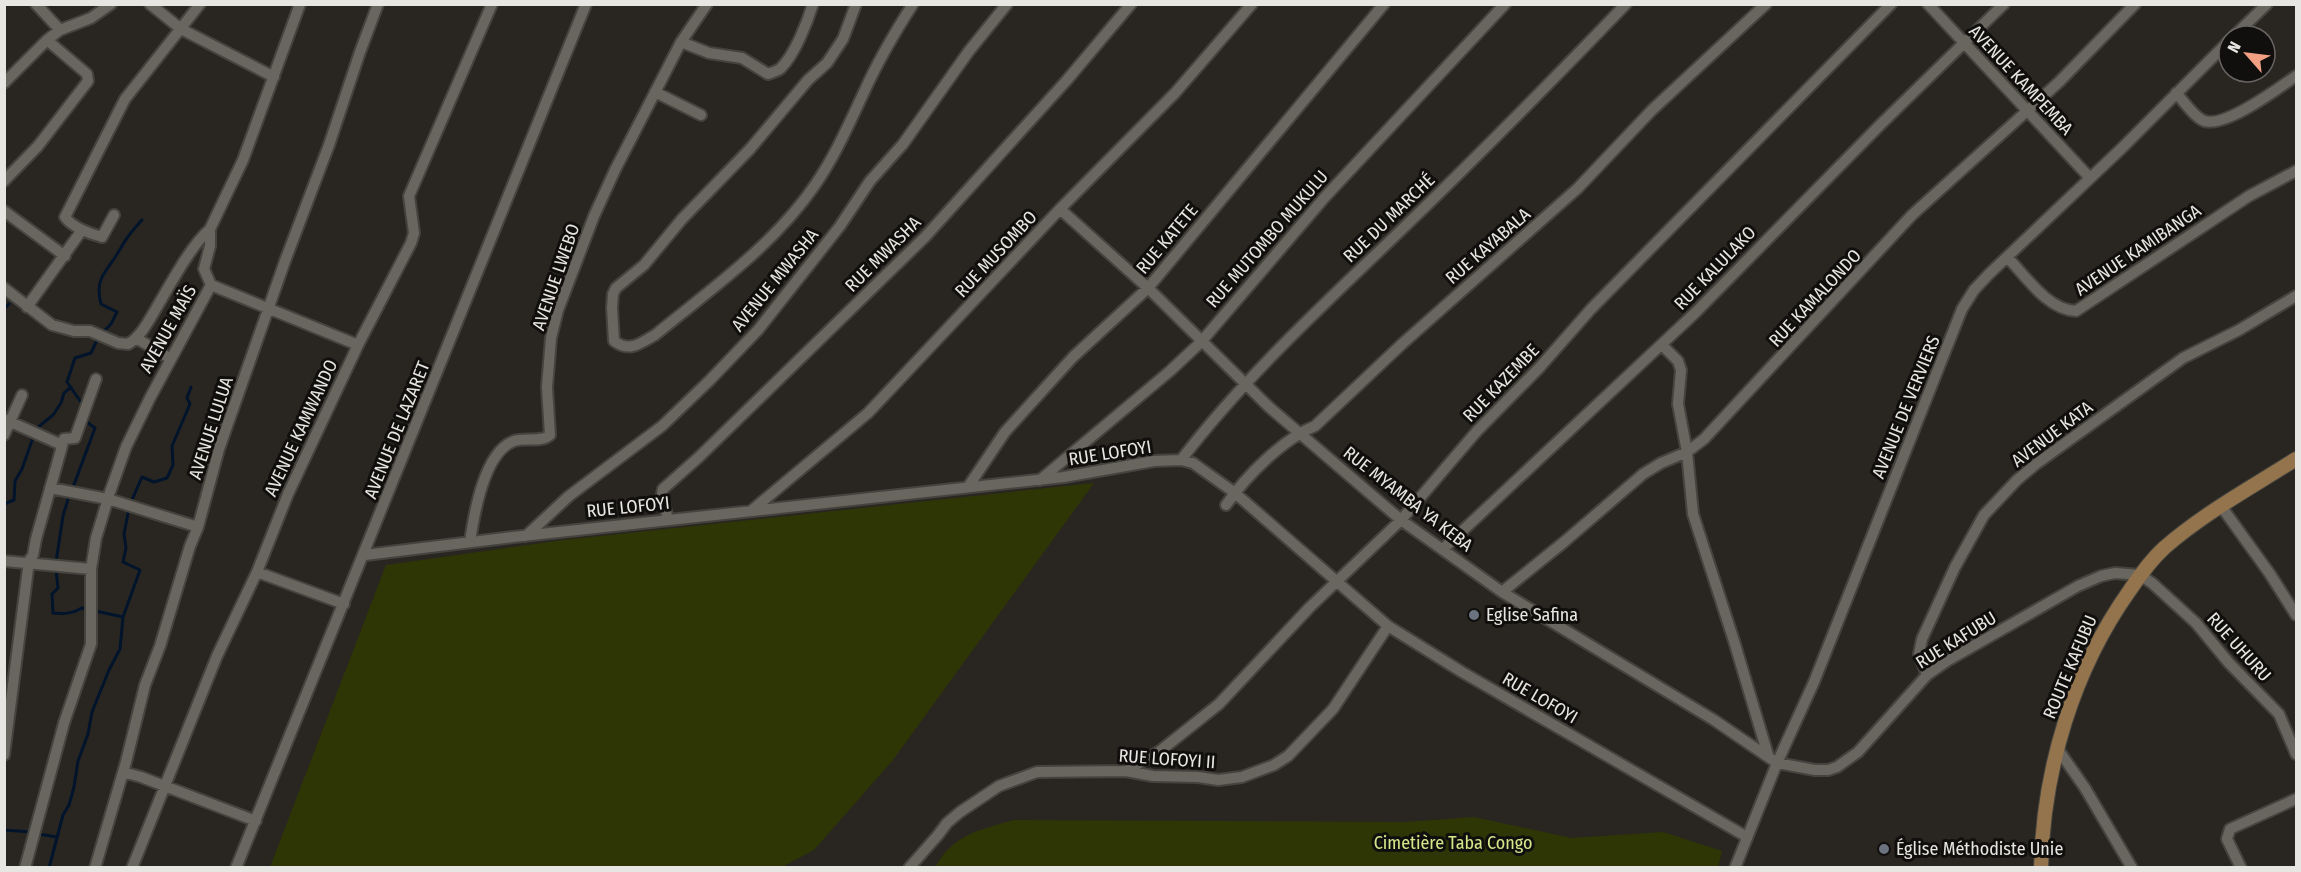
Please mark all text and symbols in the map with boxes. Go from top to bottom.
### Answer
street label: AVENUE KAMPEMBA [1964,20,2078,140]
north arrow [2217,24,2277,84]
text: N [2224,38,2245,56]
street label: RUE MUTOMBO MUKULU [1201,166,1333,312]
street label: RUE DU MARCHÉ [1338,168,1439,267]
street label: AVENUE KAMIBANGA [2071,199,2206,300]
street label: RUE KATETE [1131,200,1203,278]
street label: RUE KAYABALA [1441,203,1535,289]
street label: RUE MUSOMBO [950,206,1042,302]
street label: RUE MWASHA [841,211,926,296]
street label: AVENUE LWEBO [527,221,585,333]
street label: RUE KALULAKO [1670,221,1760,315]
street label: AVENUE MWASHA [727,224,824,336]
street label: RUE KAMALONDO [1764,245,1866,351]
street label: AVENUE MAÏS [135,281,201,377]
street label: AVENUE DE VERVIERS [1867,332,1945,482]
street label: RUE KAZEMBE [1458,339,1544,427]
street label: AVENUE KAMWANDO [260,356,342,500]
street label: AVENUE DE LAZARET [359,358,435,502]
street label: AVENUE LULUA [184,373,238,482]
street label: AVENUE KATA [2007,396,2097,472]
street label: RUE LOFOYI [1067,436,1153,470]
street label: RUE MYAMBA YA KEBA [1339,442,1478,557]
street label: RUE LOFOYI [585,492,671,522]
place label: Eglise Safina [1486,604,1578,626]
street label: RUE KAFUBU [1912,607,2000,673]
marker: Eglise Safina [1467,608,1481,622]
street label: RUE UHURU [2202,608,2276,686]
street label: ROUTE KAFUBU [2038,612,2102,722]
street label: RUE LOFOYI [1498,668,1582,728]
street label: RUE LOFOYI II [1118,745,1216,773]
park label: Cimetière Taba Congo [1374,832,1532,854]
place label: Église Méthodiste Unie [1896,837,2063,860]
marker: Église Méthodiste Unie [1877,842,1891,856]

